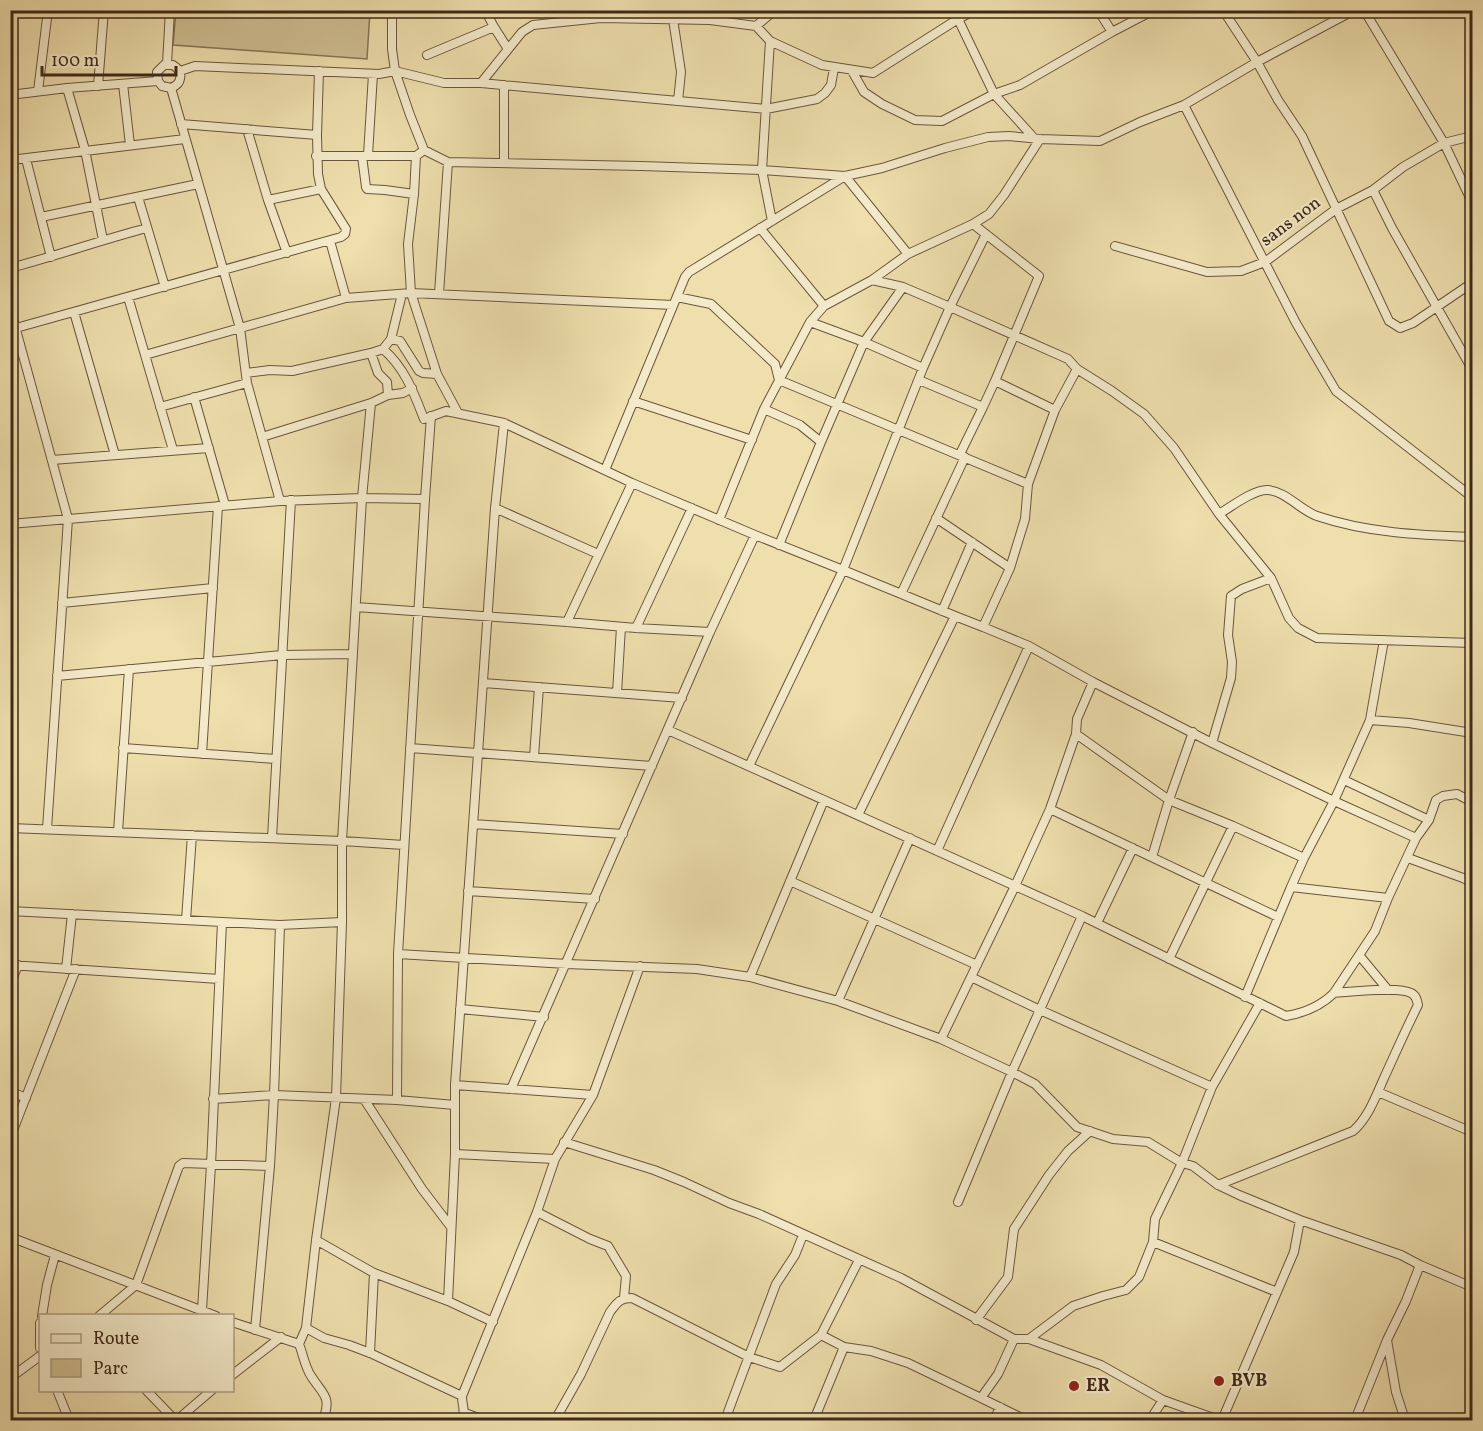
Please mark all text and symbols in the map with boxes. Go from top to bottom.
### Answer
scale bar [42,39,176,77]
text: 100 m [51,49,100,74]
street label: sans non [1256,191,1327,253]
legend [39,1314,234,1392]
text: Route [93,1327,139,1352]
text: Parc [93,1357,128,1382]
place label: BVB [1231,1369,1267,1394]
place label: ER [1086,1374,1110,1399]
marker: BVB [1212,1374,1226,1388]
marker: ER [1067,1379,1081,1393]

